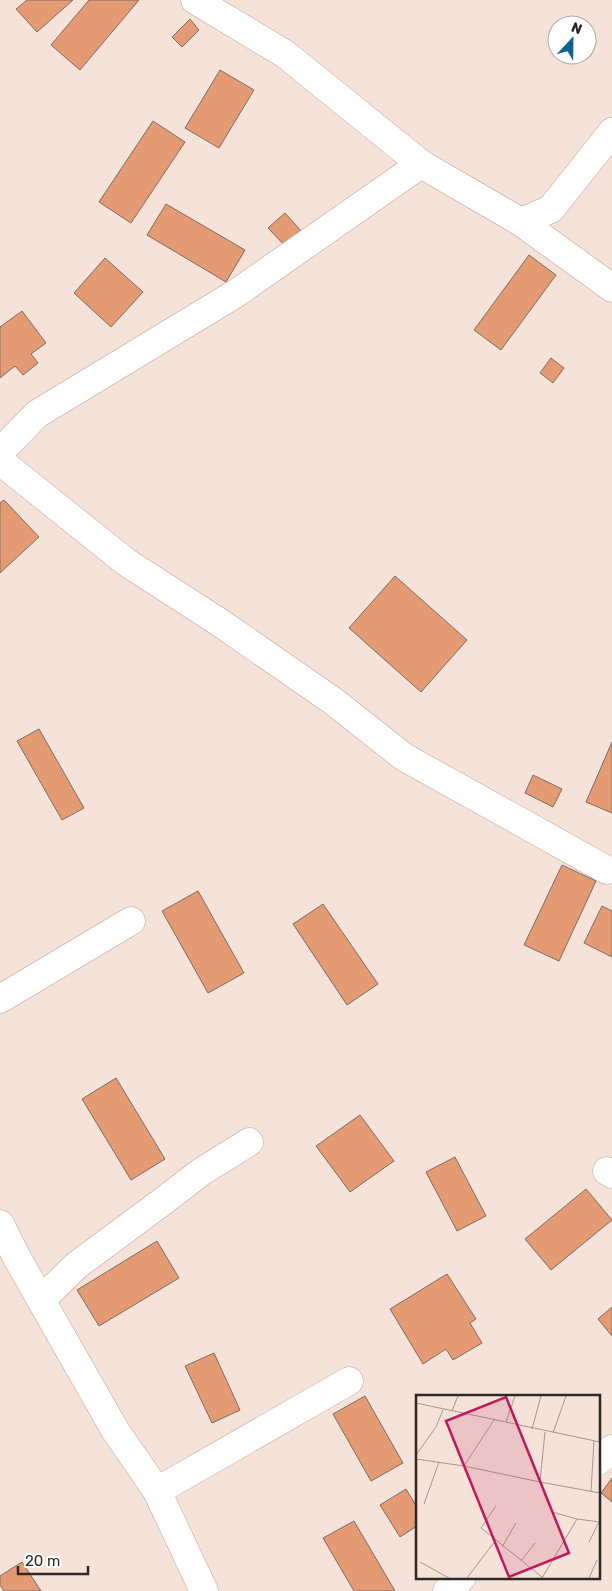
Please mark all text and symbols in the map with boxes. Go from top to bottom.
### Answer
north arrow [547,15,597,65]
text: N [569,19,585,38]
inset map [416,1395,600,1578]
scale bar [18,1544,88,1576]
text: 20 m [25,1552,60,1570]

